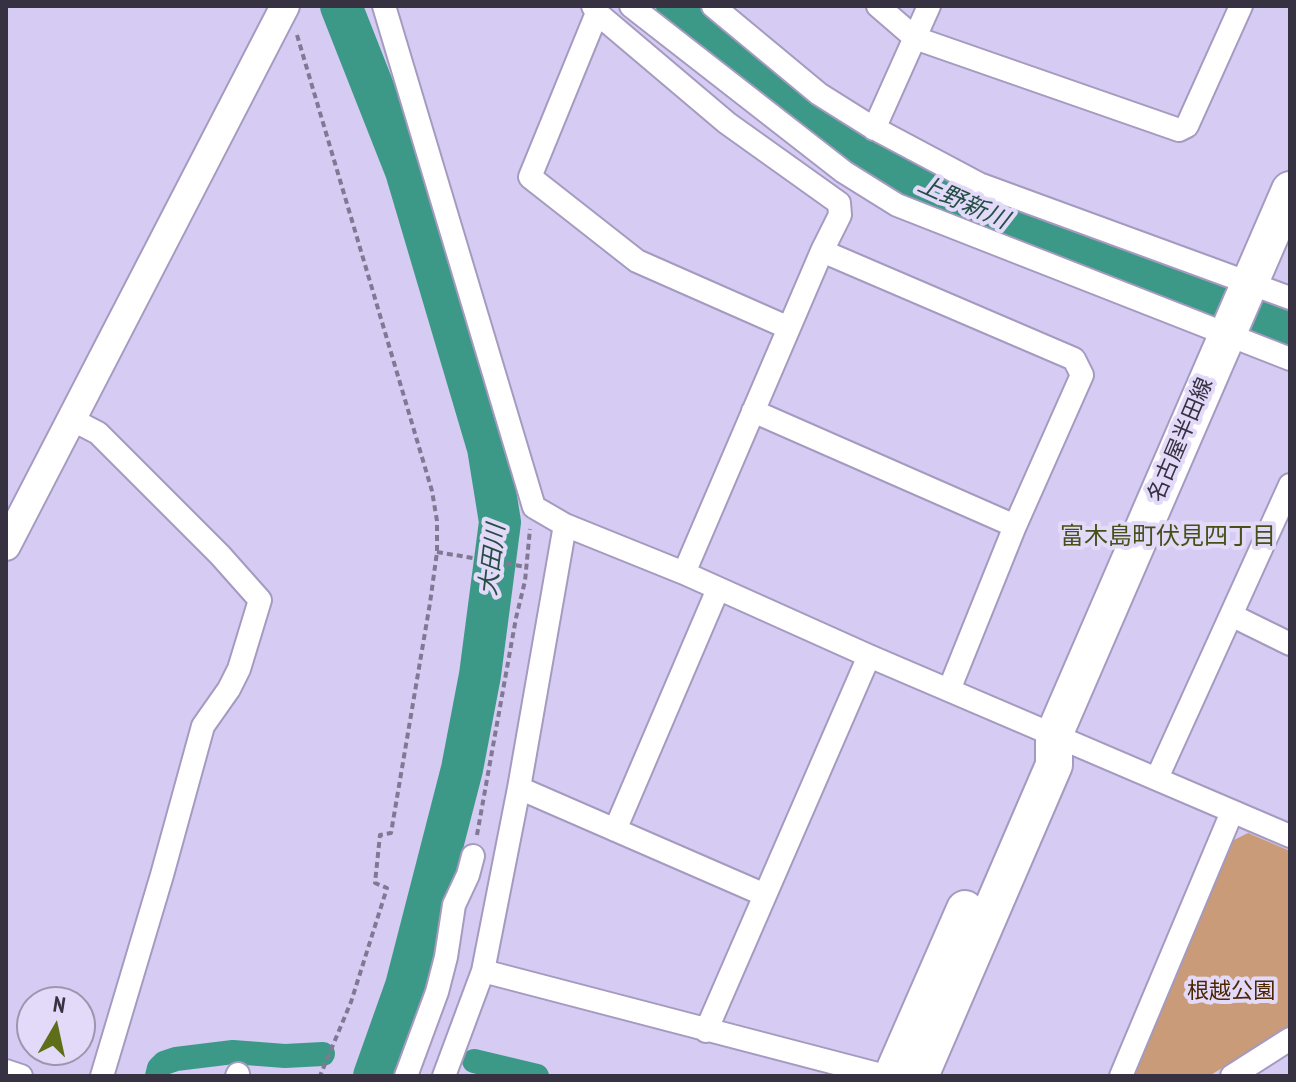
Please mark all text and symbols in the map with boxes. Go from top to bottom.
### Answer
water label: 上野新川 [913,170,1013,236]
street label: 名古屋半田線 [1143,374,1219,506]
water label: 大田川 [474,523,512,597]
district label: 富木島町伏見四丁目 [1060,523,1276,551]
park label: 根越公園 [1187,979,1275,1005]
north arrow [16,986,96,1066]
text: N [51,990,67,1019]

